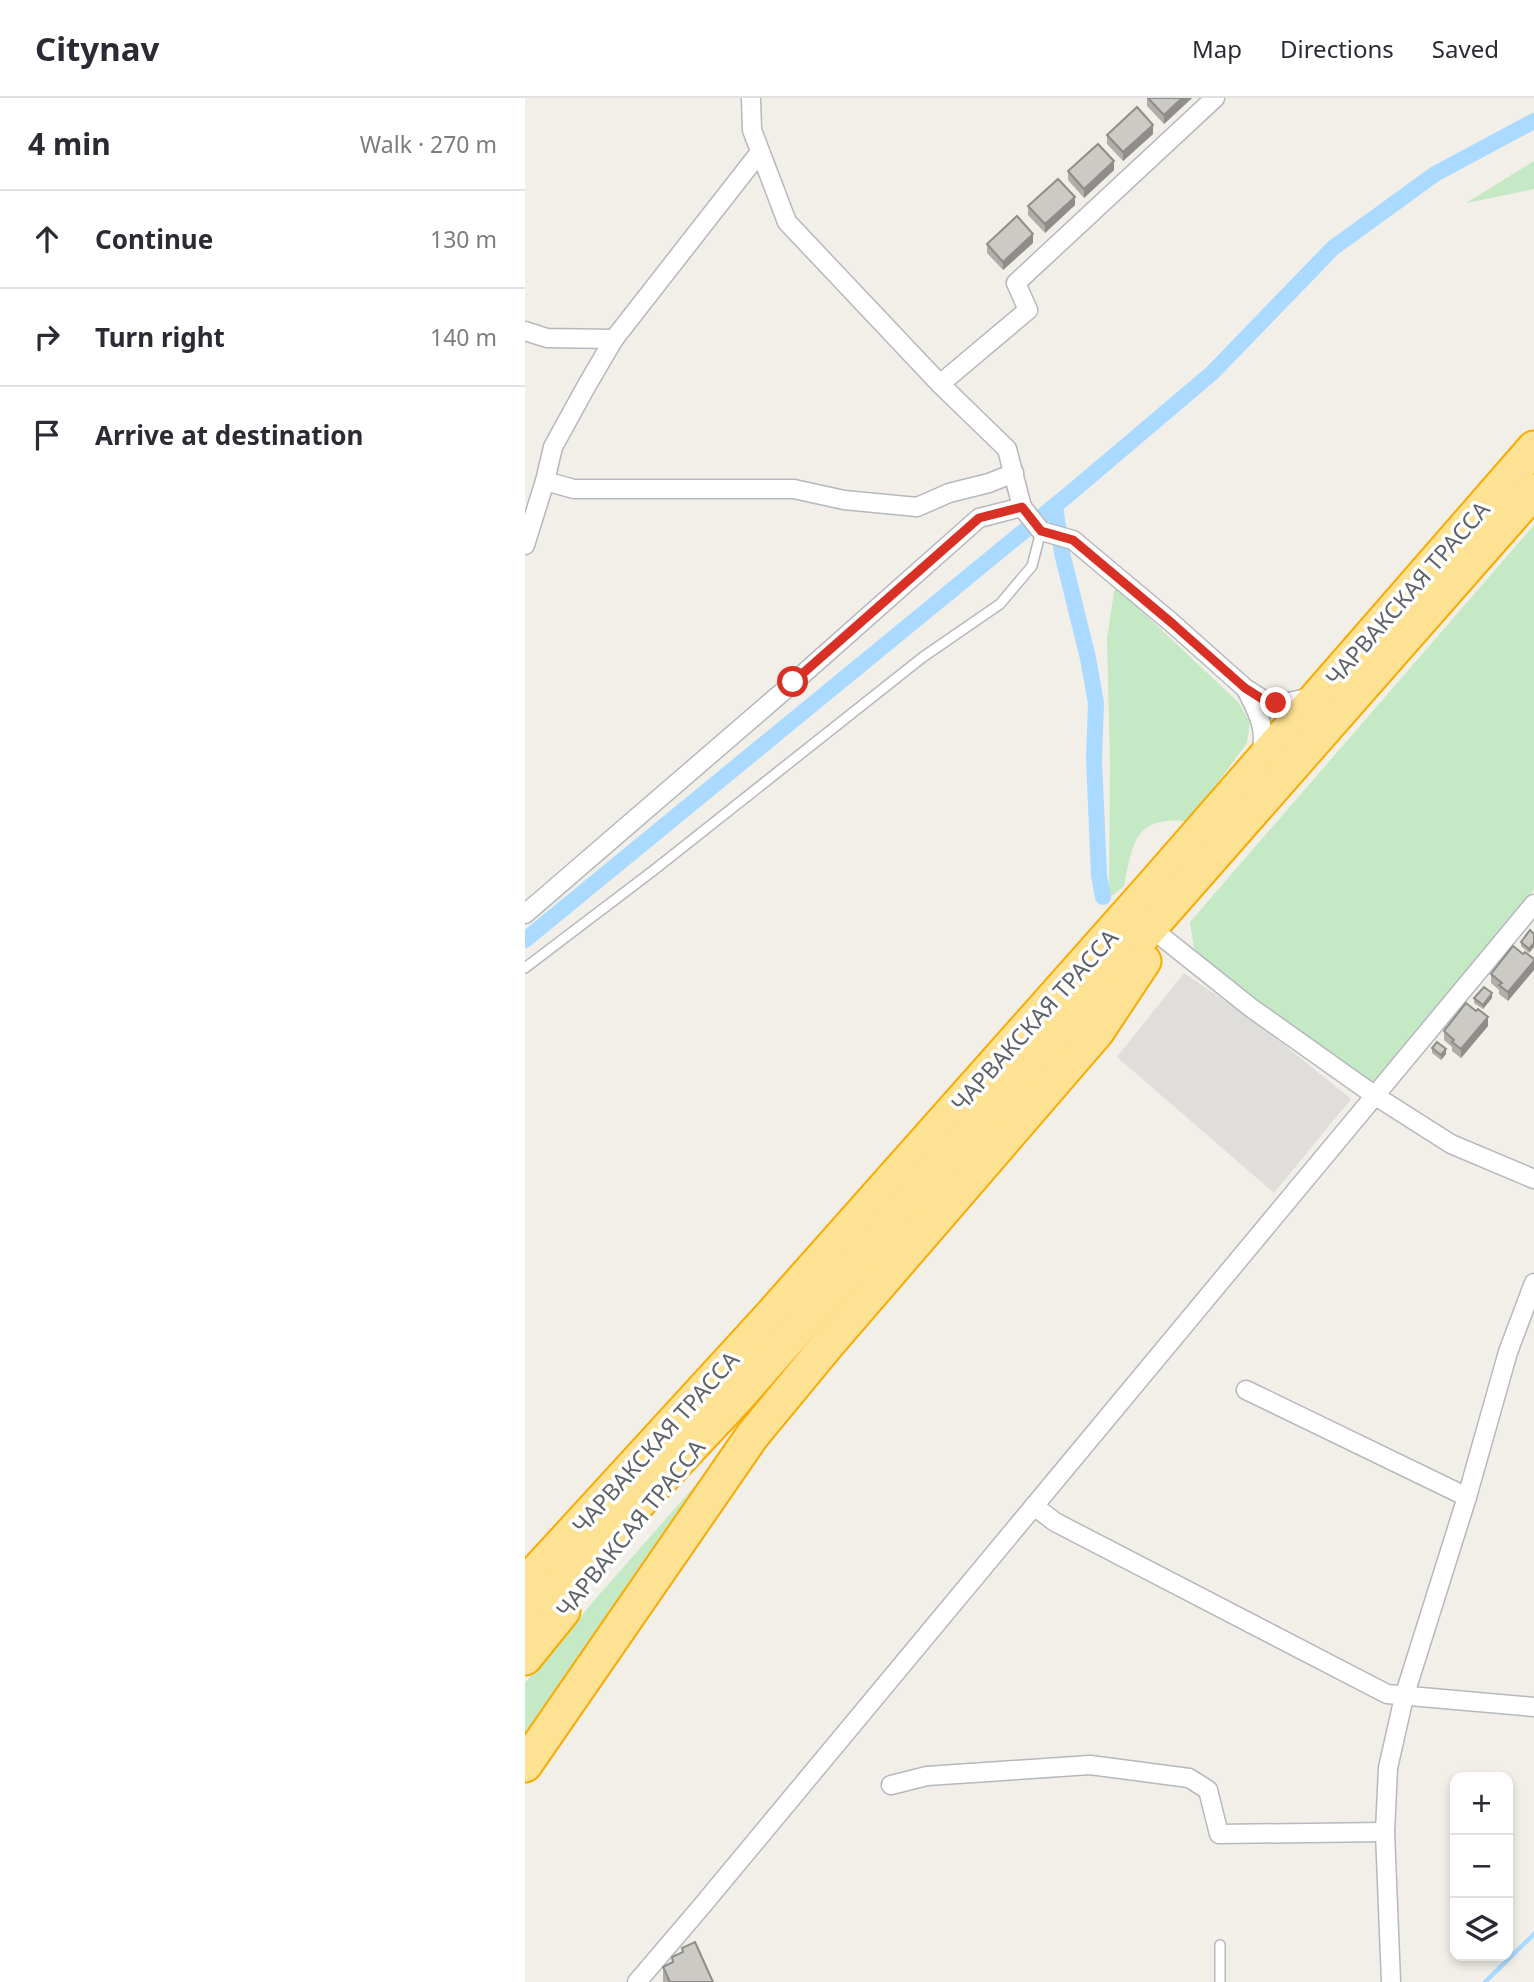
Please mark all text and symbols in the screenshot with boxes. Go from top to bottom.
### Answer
text: Citynav [35,26,159,71]
text: Map [1192,32,1242,65]
text: Directions [1280,32,1394,65]
text: Saved [1432,32,1499,65]
text: 4 min [28,123,111,164]
text: Walk · 270 m [360,128,497,160]
icon: ahead [28,220,66,258]
text: Continue [95,221,213,257]
text: 130 m [430,223,497,255]
icon: right [28,318,66,356]
text: Turn right [95,319,225,355]
text: 140 m [430,321,497,353]
icon: arrive [28,416,66,454]
text: Arrive at destination [95,417,364,453]
street label: ЧАРВАКСКАЯ ТРАССА [1318,493,1497,692]
route start [777,666,808,697]
route end [1260,687,1291,718]
street label: ЧАРВАКСКАЯ ТРАССА [943,922,1125,1118]
street label: ЧАРВАКСКАЯ ТРАССА [564,1344,746,1540]
street label: ЧАРВАКСАЯ ТРАССА [548,1432,712,1624]
map controls [1450,1772,1513,1961]
button: + [1450,1772,1513,1835]
button: − [1450,1835,1513,1898]
button: layers [1450,1898,1513,1961]

